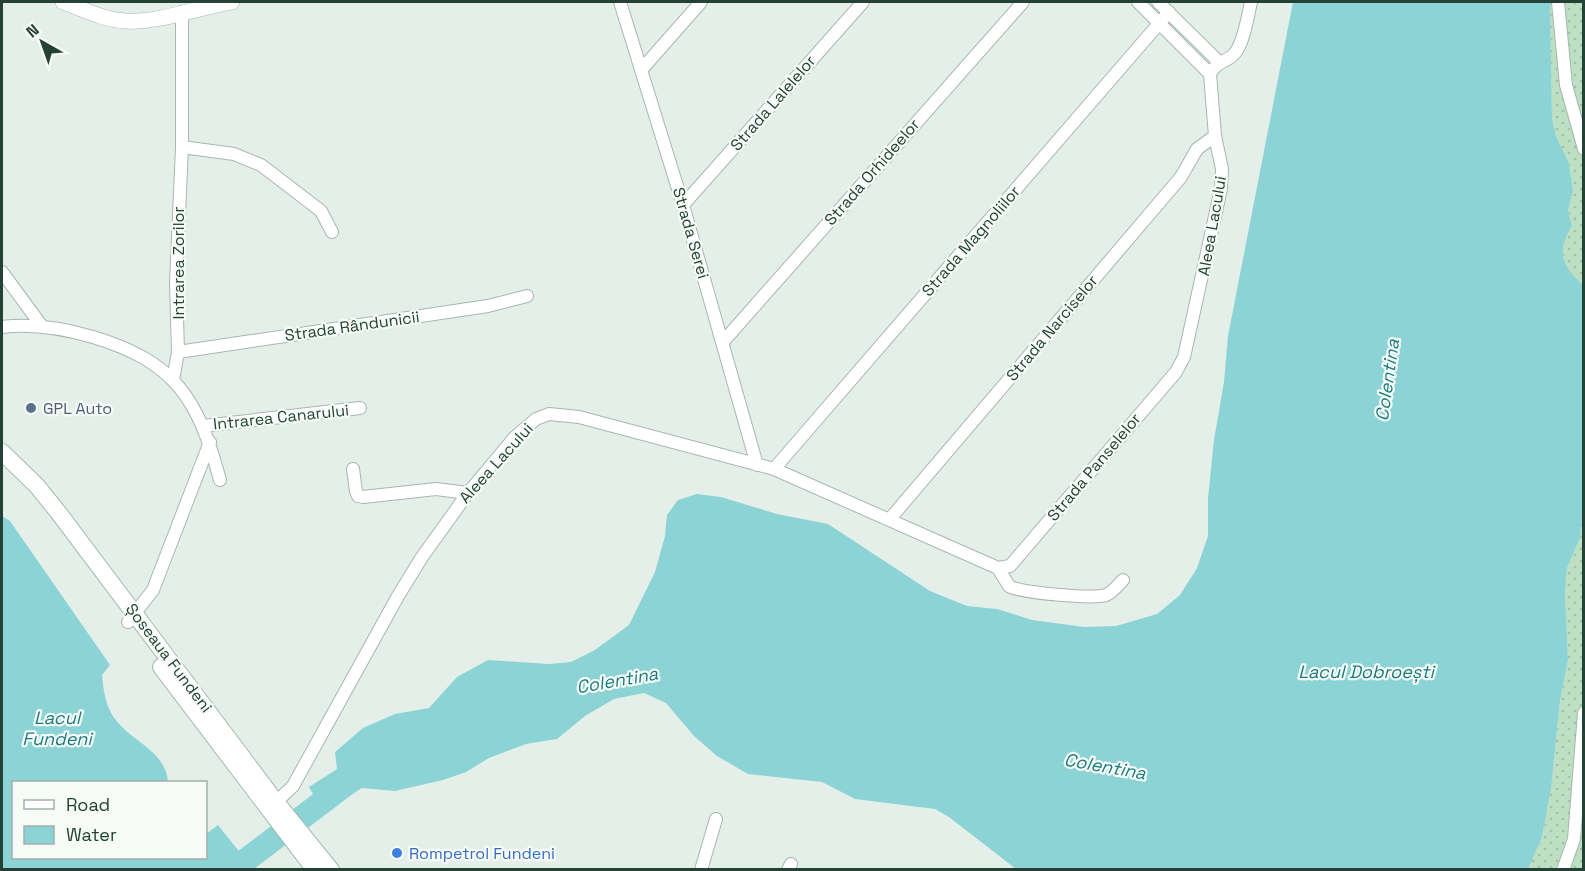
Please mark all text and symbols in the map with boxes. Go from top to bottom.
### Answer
north arrow [12,12,72,72]
text: N [22,19,44,42]
street label: Strada Lalelelor [726,51,820,155]
street label: Strada Orhideelor [820,114,924,230]
street label: Aleea Lacului [1193,174,1231,278]
street label: Strada Magnoliilor [917,181,1025,301]
street label: Strada Serei [668,185,714,281]
street label: Intrarea Zorilor [168,206,189,320]
street label: Strada Narciselor [1001,271,1103,385]
street label: Strada Rândunicii [283,306,421,346]
water label: Colentina [1370,337,1404,423]
place label: GPL Auto [43,398,112,419]
street label: Intrarea Canarului [212,399,350,435]
marker: GPL Auto [24,401,38,415]
street label: Strada Panselelor [1043,409,1145,525]
street label: Aleea Lacului [454,418,538,508]
street label: Șoseaua Fundeni [121,599,217,717]
water label: Lacul Dobroești [1298,660,1436,683]
water label: Colentina [574,661,660,698]
water label: Lacul Fundeni [22,706,94,750]
water label: Colentina [1062,748,1148,785]
legend [12,781,207,859]
text: Road [66,793,110,816]
text: Water [66,823,117,846]
place label: Rompetrol Fundeni [409,843,555,864]
marker: Rompetrol Fundeni [390,846,404,860]

